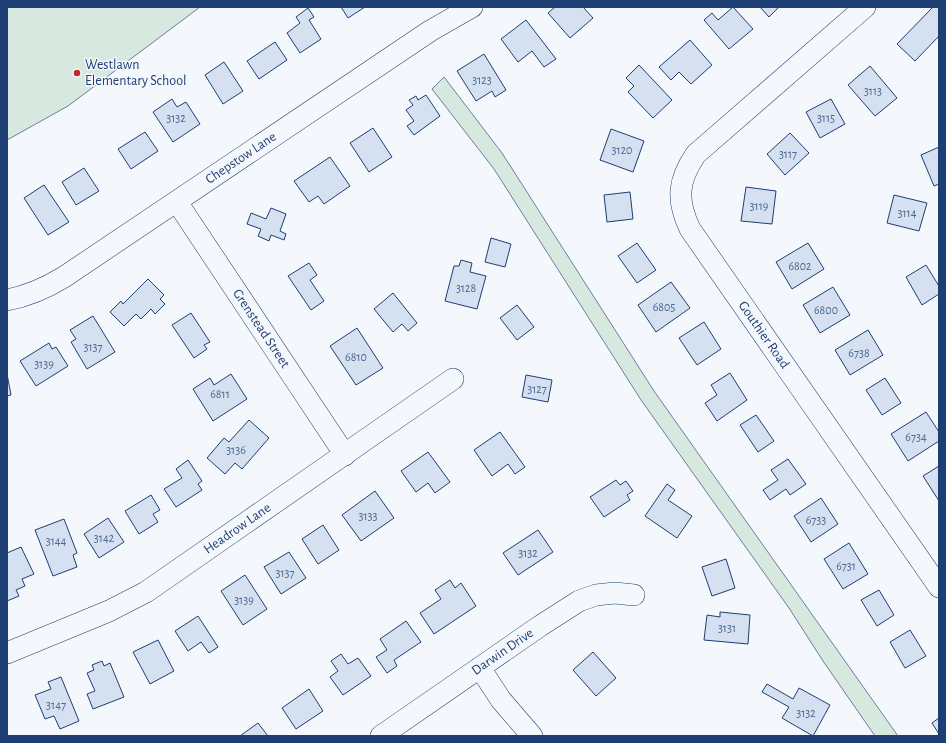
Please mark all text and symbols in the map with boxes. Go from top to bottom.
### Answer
place label: Westlawn Elementary School [85,58,187,88]
marker: Westlawn Elementary School [72,68,82,78]
house number: 3123 [472,74,492,86]
house number: 3113 [864,85,882,97]
house number: 3132 [166,112,186,124]
house number: 3115 [817,112,835,124]
street label: Chepstow Lane [203,129,279,187]
house number: 3120 [612,144,632,156]
house number: 3117 [779,148,797,160]
house number: 3119 [750,200,769,212]
house number: 3114 [898,207,917,219]
house number: 6802 [788,260,812,272]
house number: 3128 [456,282,476,294]
street label: Grenstead Street [230,287,292,371]
street label: Gouthier Road [736,299,792,371]
house number: 6805 [653,301,675,313]
house number: 6800 [814,304,838,316]
house number: 3137 [83,341,103,353]
house number: 6738 [848,347,870,359]
house number: 6810 [345,351,367,363]
house number: 3139 [34,358,54,370]
house number: 3127 [527,383,547,395]
house number: 6811 [210,388,230,400]
house number: 6734 [905,431,927,443]
house number: 3136 [226,444,246,456]
street label: Headrow Lane [201,501,273,557]
house number: 3133 [359,510,378,522]
house number: 6733 [806,514,826,526]
house number: 3142 [94,532,115,544]
house number: 3144 [46,535,67,547]
house number: 3132 [518,547,538,559]
house number: 6731 [836,560,856,572]
house number: 3137 [275,567,295,579]
house number: 3139 [234,594,254,606]
house number: 3131 [718,622,736,634]
street label: Darwin Drive [469,626,536,678]
house number: 3147 [46,699,66,711]
house number: 3132 [796,707,816,719]

